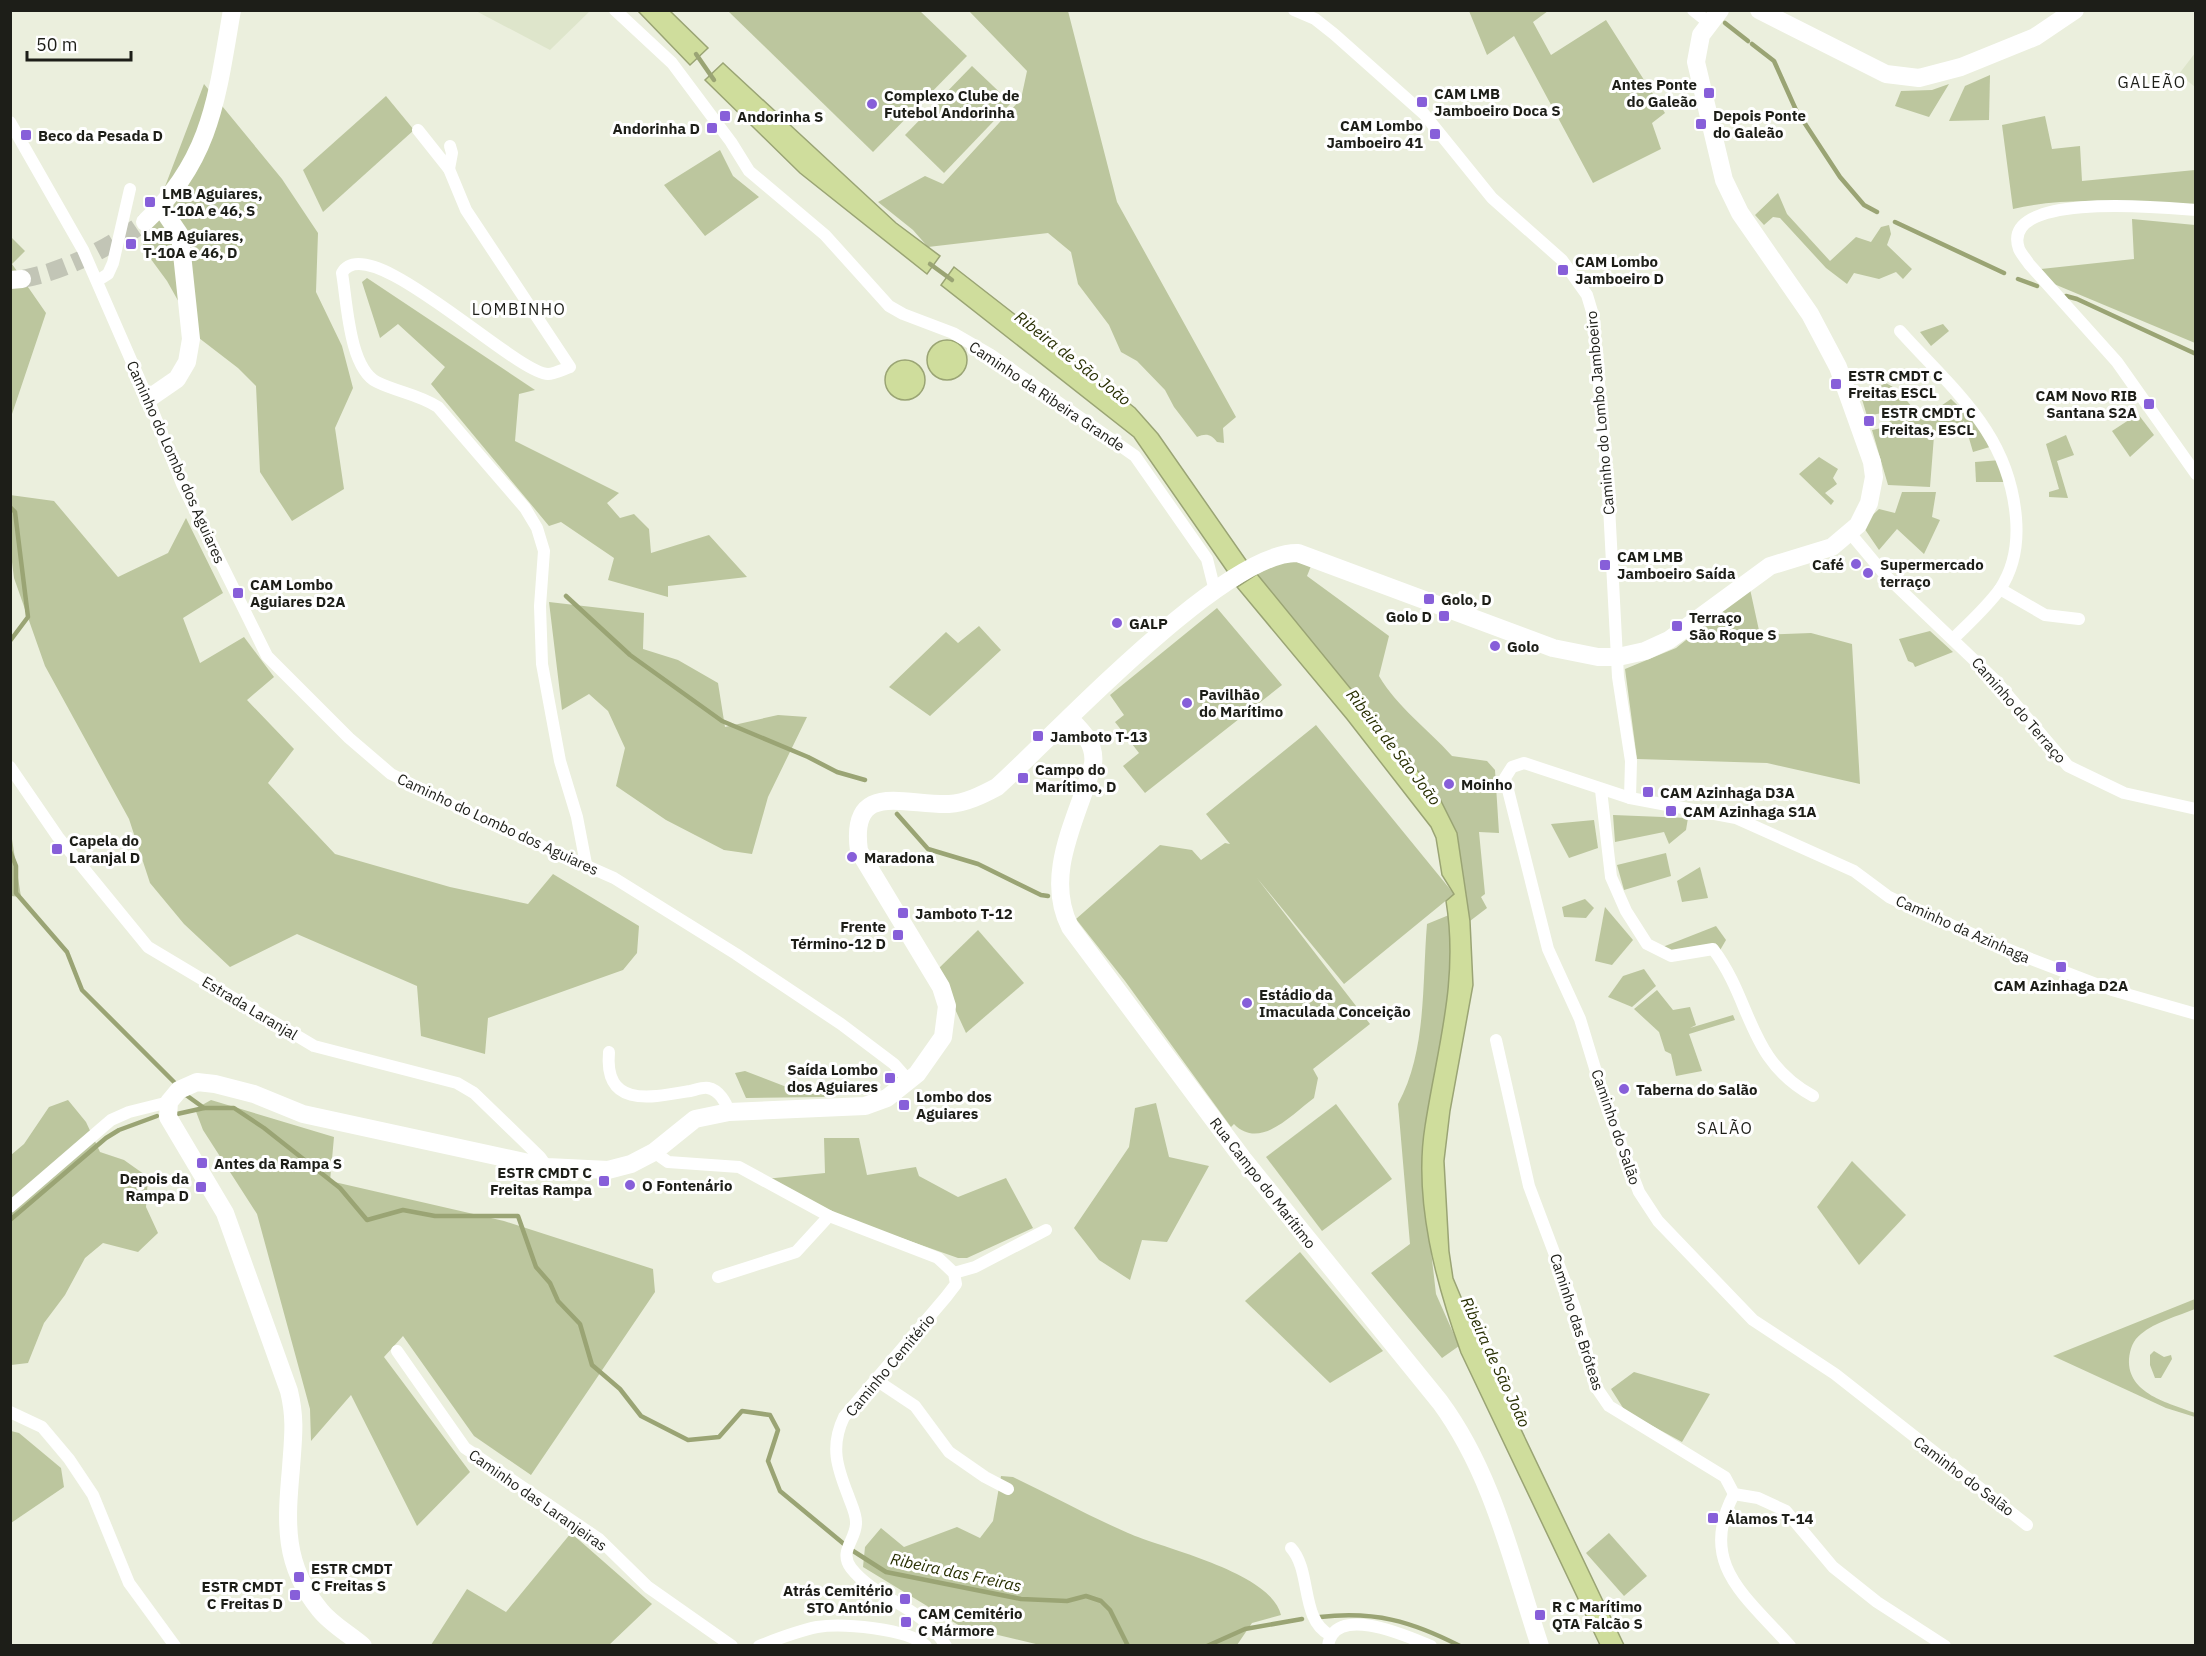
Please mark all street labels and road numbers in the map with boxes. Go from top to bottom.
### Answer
street label: Caminho do Lombo Jamboeiro [1582,310,1618,516]
street label: Caminho da Ribeira Grande [966,337,1128,455]
street label: Caminho do Lombo dos Aguiares [123,358,229,566]
street label: Caminho do Terraço [1968,653,2070,767]
street label: Caminho do Lombo dos Aguiares [394,769,602,879]
street label: Caminho da Azinhaga [1893,891,2033,967]
street label: Estrada Laranjal [199,972,301,1044]
street label: Caminho do Salão [1587,1067,1645,1187]
street label: Rua Campo do Marítimo [1206,1114,1320,1252]
street label: Caminho das Bróteas [1546,1251,1608,1393]
street label: Caminho Cemitério [841,1310,939,1420]
street label: Caminho do Salão [1910,1432,2018,1520]
street label: Caminho das Laranjeiras [465,1445,611,1555]

